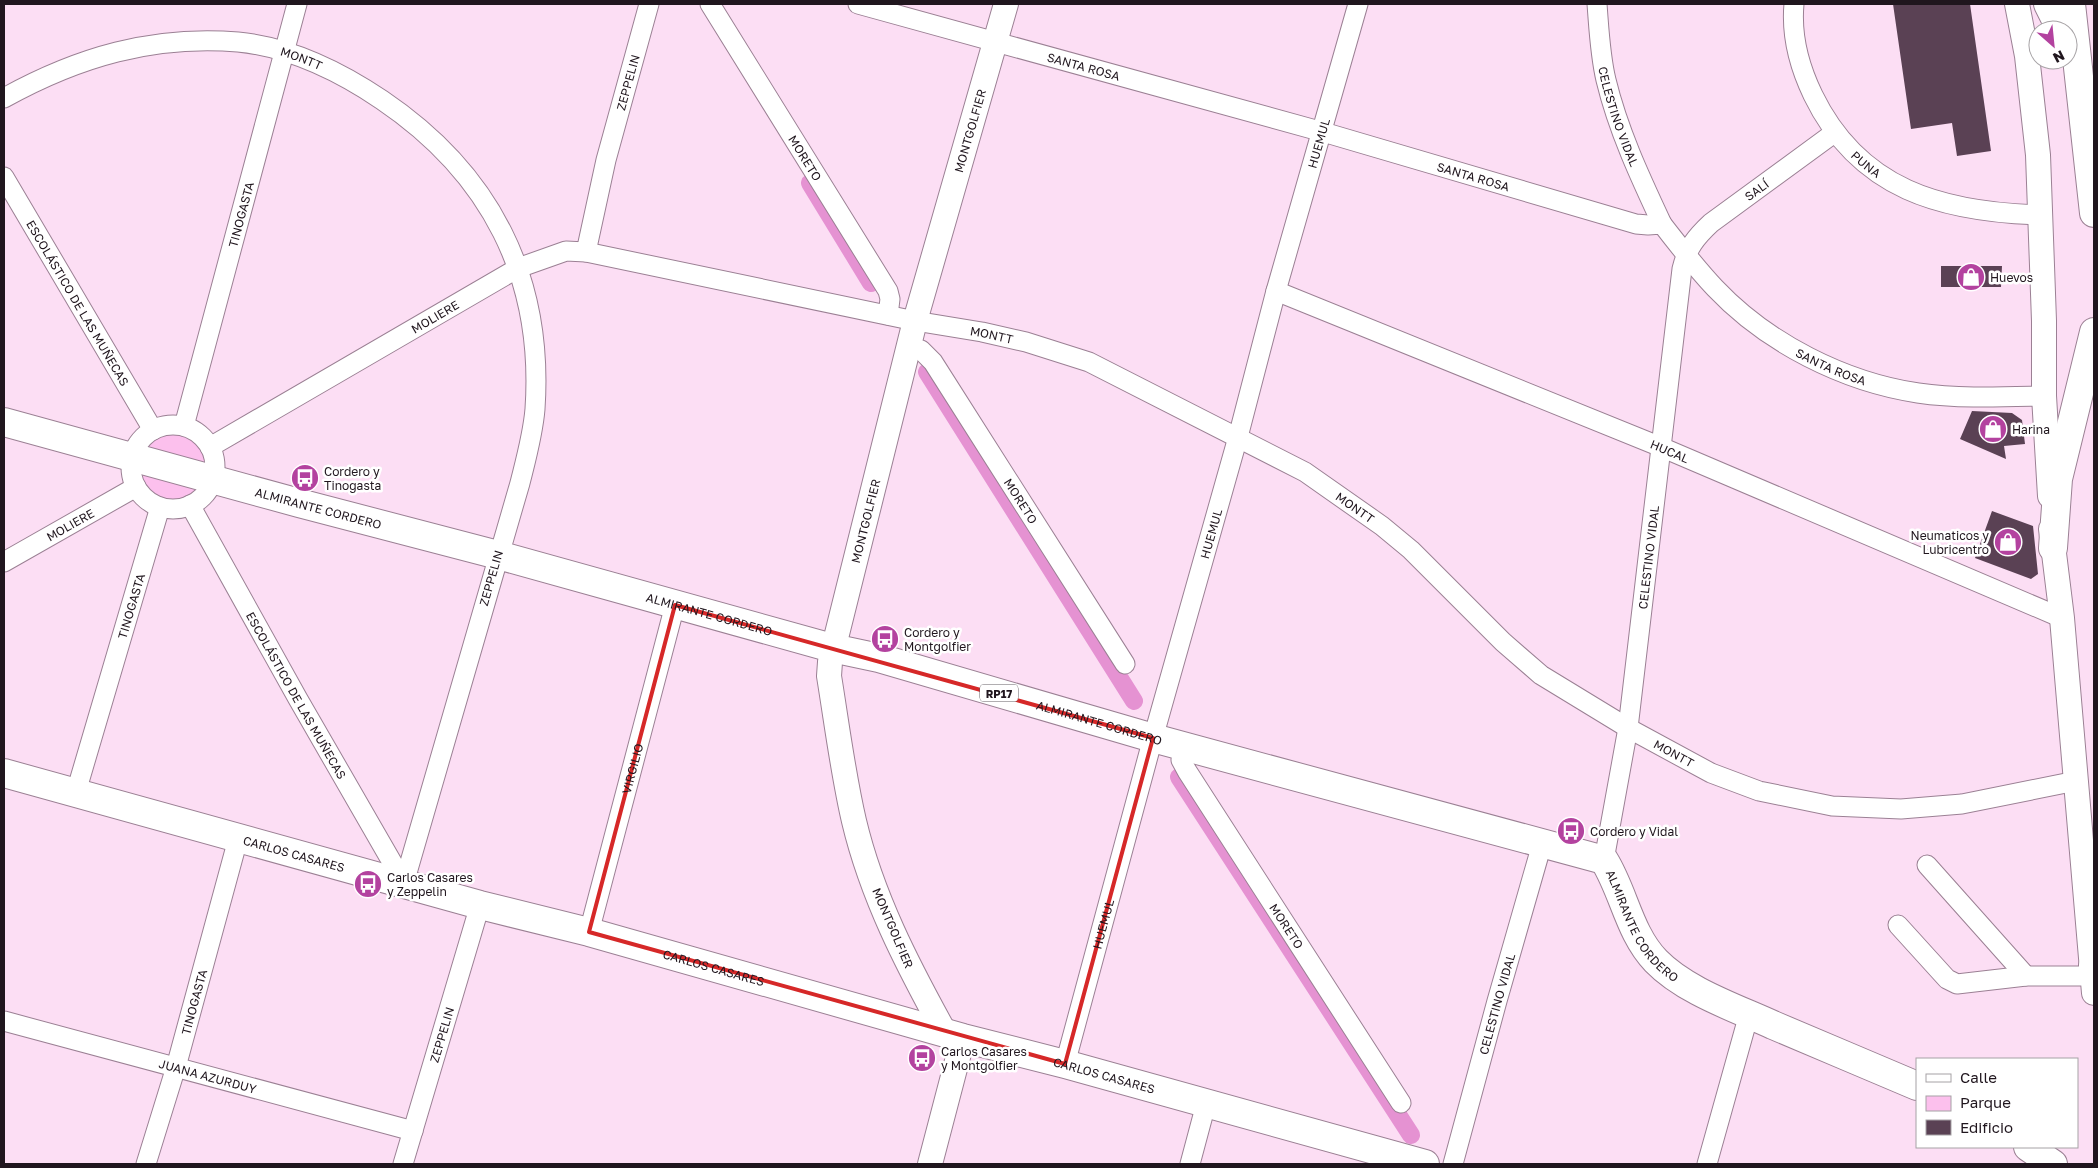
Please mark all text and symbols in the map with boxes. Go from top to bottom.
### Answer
north arrow [2028,20,2078,70]
street label: MONTT [279,43,325,73]
text: N [2051,47,2068,67]
street label: SANTA ROSA [1045,49,1122,83]
street label: ZEPPELIN [613,53,642,112]
street label: CELESTINO VIDAL [1596,65,1642,169]
street label: MONTGOLFIER [951,87,989,174]
street label: HUEMUL [1304,116,1333,170]
street label: MORETO [786,132,825,184]
street label: PUNA [1848,147,1884,180]
street label: SANTA ROSA [1435,158,1511,194]
street label: SALÍ [1741,175,1772,204]
street label: TINOGASTA [225,180,257,249]
street label: ESCOLÁSTICO DE LAS MUÑECAS [24,217,133,389]
shop icon: Huevos [1956,262,1986,292]
place label: Huevos [1990,270,2033,285]
street label: MOLIERE [408,297,461,336]
street label: MONTT [969,323,1015,346]
street label: SANTA ROSA [1793,344,1868,388]
shop icon: Harina [1978,414,2008,444]
place label: Harina [2012,422,2050,437]
street label: HUCAL [1648,436,1692,466]
bus stop icon: Cordero y Tinogasta [290,463,320,493]
place label: Cordero y Tinogasta [324,464,381,493]
street label: MORETO [1001,475,1041,526]
street label: MONTGOLFIER [847,477,883,565]
street label: ALMIRANTE CORDERO [254,484,383,532]
street label: MONTT [1333,489,1378,526]
street label: CELESTINO VIDAL [1635,504,1662,610]
street label: MOLIERE [43,505,97,544]
street label: HUEMUL [1197,507,1225,560]
shop icon: Neumaticos y Lubricentro [1993,527,2023,557]
place label: Neumaticos y Lubricentro [1911,528,1989,557]
street label: ZEPPELIN [476,548,506,608]
street label: TINOGASTA [114,571,148,640]
street label: ALMIRANTE CORDERO [645,589,774,639]
street label: ESCOLÁSTICO DE LAS MUÑECAS [243,609,350,782]
bus stop icon: Cordero y Montgolfier [870,624,900,654]
place label: Cordero y Montgolfier [904,625,971,654]
road number: RP17 [980,684,1018,701]
street label: ALMIRANTE CORDERO [1035,697,1164,748]
street label: MONTT [1651,736,1697,770]
street label: VIRGILIO [618,742,646,795]
bus stop icon: Cordero y Vidal [1556,816,1586,846]
place label: Cordero y Vidal [1590,824,1678,839]
street label: CARLOS CASARES [242,832,347,875]
street label: ALMIRANTE CORDERO [1603,867,1682,985]
bus stop icon: Carlos Casares y Zeppelin [353,869,383,899]
place label: Carlos Casares y Zeppelin [387,870,473,899]
street label: MONTGOLFIER [869,885,917,971]
street label: HUEMUL [1089,897,1117,951]
street label: MORETO [1267,900,1307,951]
street label: CARLOS CASARES [661,946,767,989]
street label: CELESTINO VIDAL [1475,951,1518,1056]
street label: TINOGASTA [178,967,210,1036]
street label: ZEPPELIN [426,1005,457,1064]
bus stop icon: Carlos Casares y Montgolfier [907,1043,937,1073]
place label: Carlos Casares y Montgolfier [941,1044,1027,1073]
street label: CARLOS CASARES [1052,1054,1157,1096]
street label: JUANA AZURDUY [157,1056,258,1096]
legend [1916,1058,2078,1148]
text: Calle [1960,1068,1997,1086]
text: Parque [1960,1093,2011,1111]
text: Edificio [1960,1118,2013,1136]

